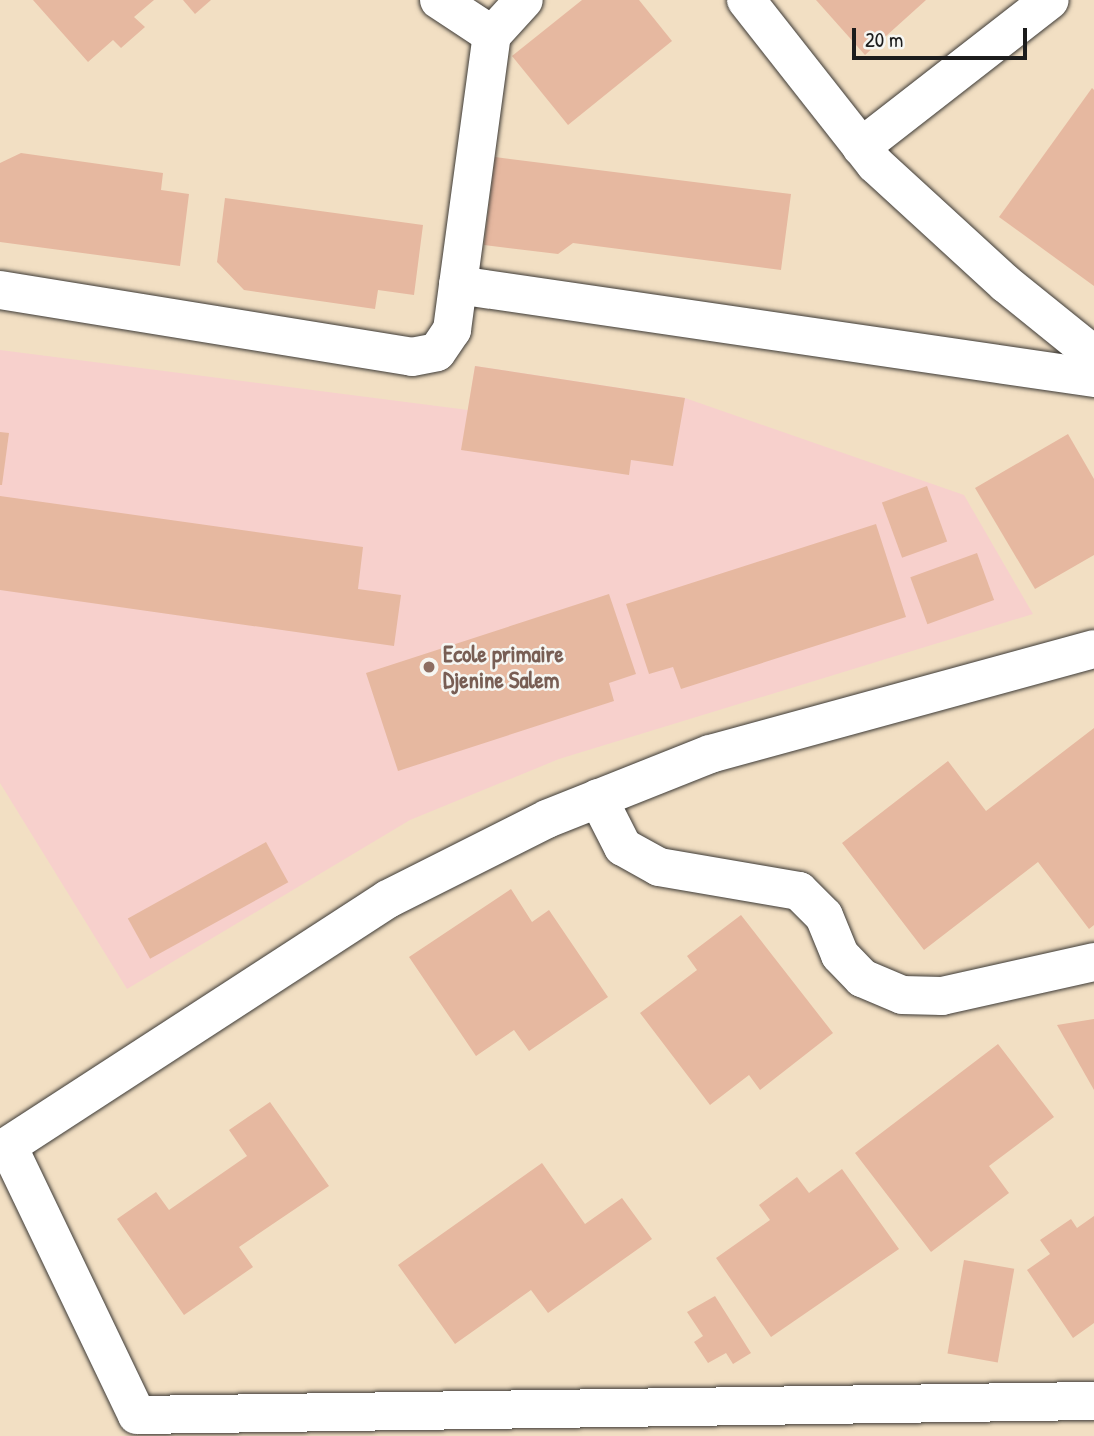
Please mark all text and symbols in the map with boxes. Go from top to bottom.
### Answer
scale bar [856,14,1031,58]
text: 20 m [865,25,903,54]
place label: Ecole primaire Djenine Salem [443,640,564,694]
marker: Ecole primaire Djenine Salem [421,659,437,675]

